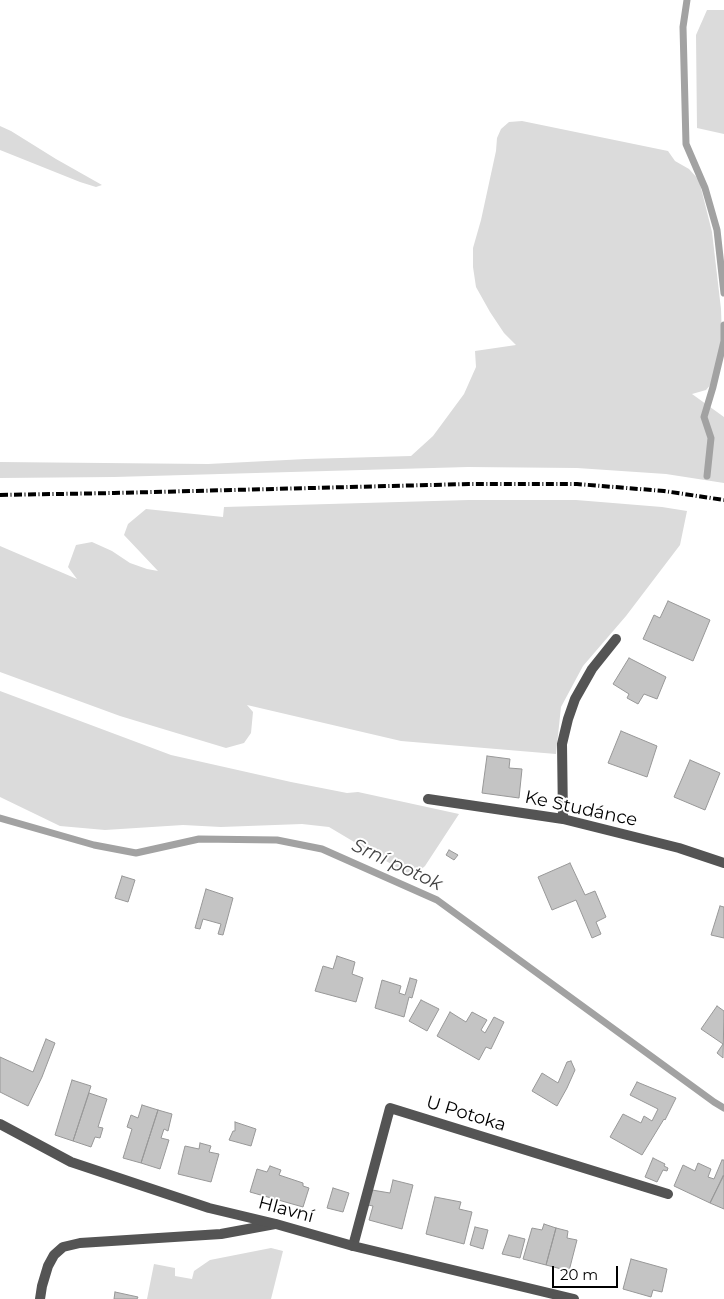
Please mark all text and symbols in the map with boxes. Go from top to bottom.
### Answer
street label: Ke Studánce [523,787,639,831]
water label: Srní potok [348,834,446,896]
street label: U Potoka [423,1092,509,1136]
street label: Hlavní [256,1192,316,1228]
scale bar [554,1256,620,1288]
text: 20 m [560,1265,598,1284]

